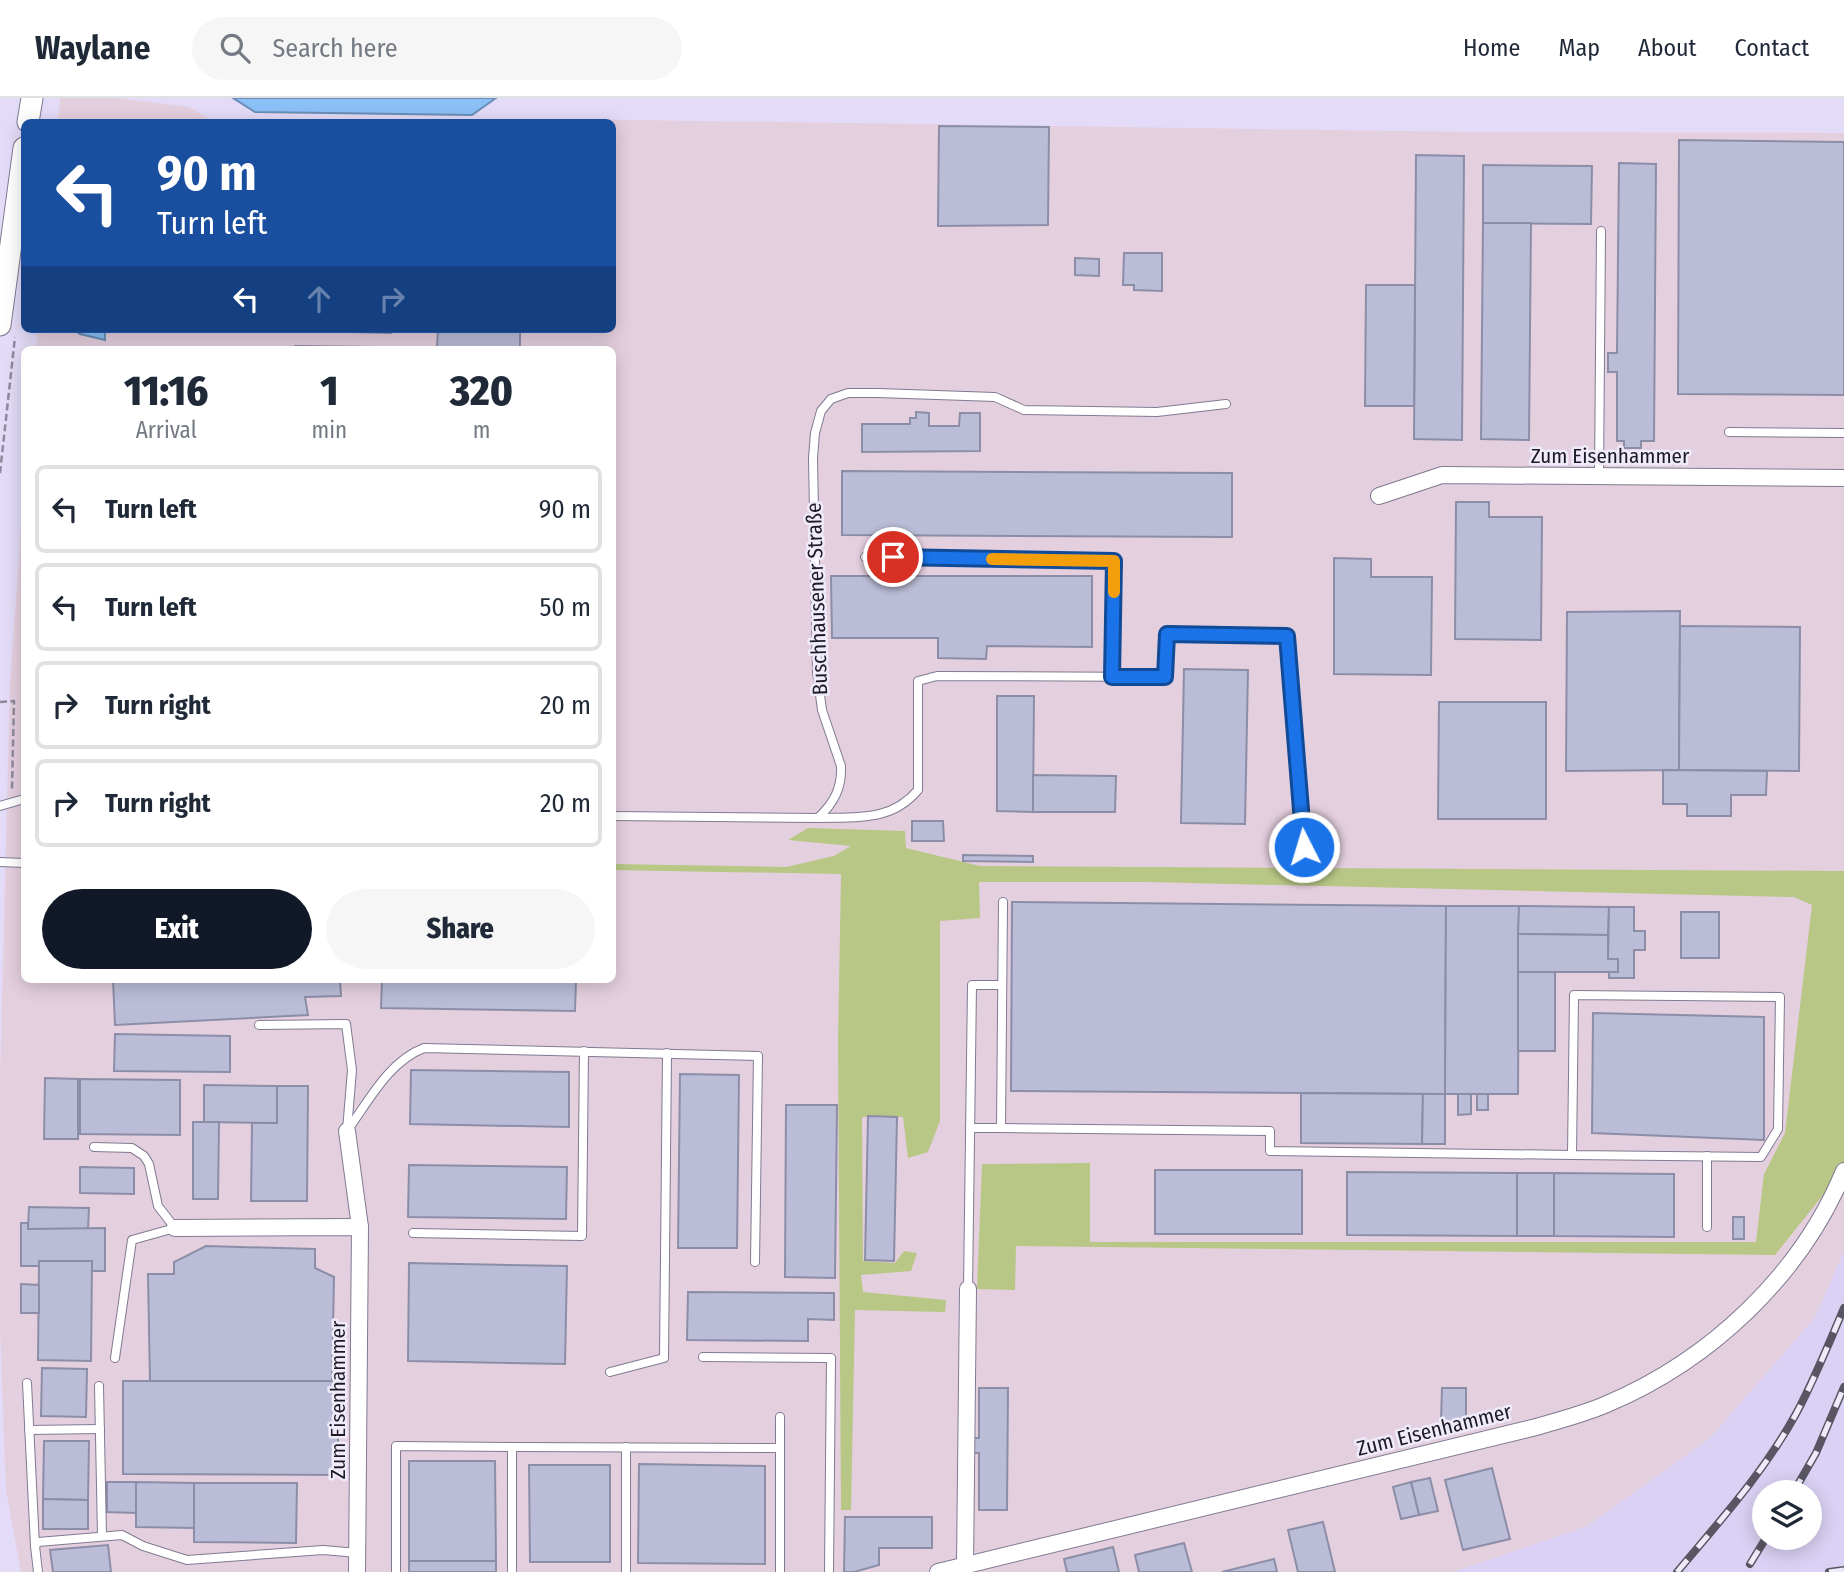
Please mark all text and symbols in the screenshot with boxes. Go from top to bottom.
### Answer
search box [192,17,682,80]
text: Waylane [35,28,150,68]
icon: search [216,29,254,67]
text: Search here [272,33,398,64]
text: Home [1463,34,1520,62]
text: Map [1558,34,1600,62]
text: About [1638,34,1696,62]
text: Contact [1734,34,1809,62]
text: 90 m [157,144,257,203]
icon: left [42,147,133,238]
text: Turn left [157,204,267,242]
icon: left [227,280,265,318]
icon: ahead [300,280,338,318]
icon: right [373,280,411,318]
text: 11:16 [124,366,208,416]
text: 1 [320,366,338,416]
text: 320 [450,366,513,416]
text: Arrival [136,416,197,444]
text: min [311,416,347,444]
text: m [473,416,490,444]
street label: Zum Eisenhammer [1531,443,1690,469]
icon: left [46,490,84,528]
text: Turn left [105,494,197,525]
text: 90 m [539,494,591,525]
street label: Buschhausener Straße [801,502,833,696]
pin [863,527,923,587]
icon: arrive [874,538,912,576]
icon: left [46,588,84,626]
text: Turn left [105,592,197,623]
text: 50 m [539,592,591,623]
icon: right [46,686,84,724]
text: Turn right [105,690,211,721]
text: 20 m [540,690,591,721]
icon: right [46,784,84,822]
text: Turn right [105,788,211,819]
text: 20 m [540,788,591,819]
position arrow [1267,810,1341,884]
button: Exit [42,889,312,969]
button: Share [326,889,595,969]
street label: Zum Eisenhammer [325,1320,351,1479]
street label: Zum Eisenhammer [1354,1398,1515,1462]
map controls [1752,1480,1822,1550]
button: layers [1752,1480,1822,1550]

